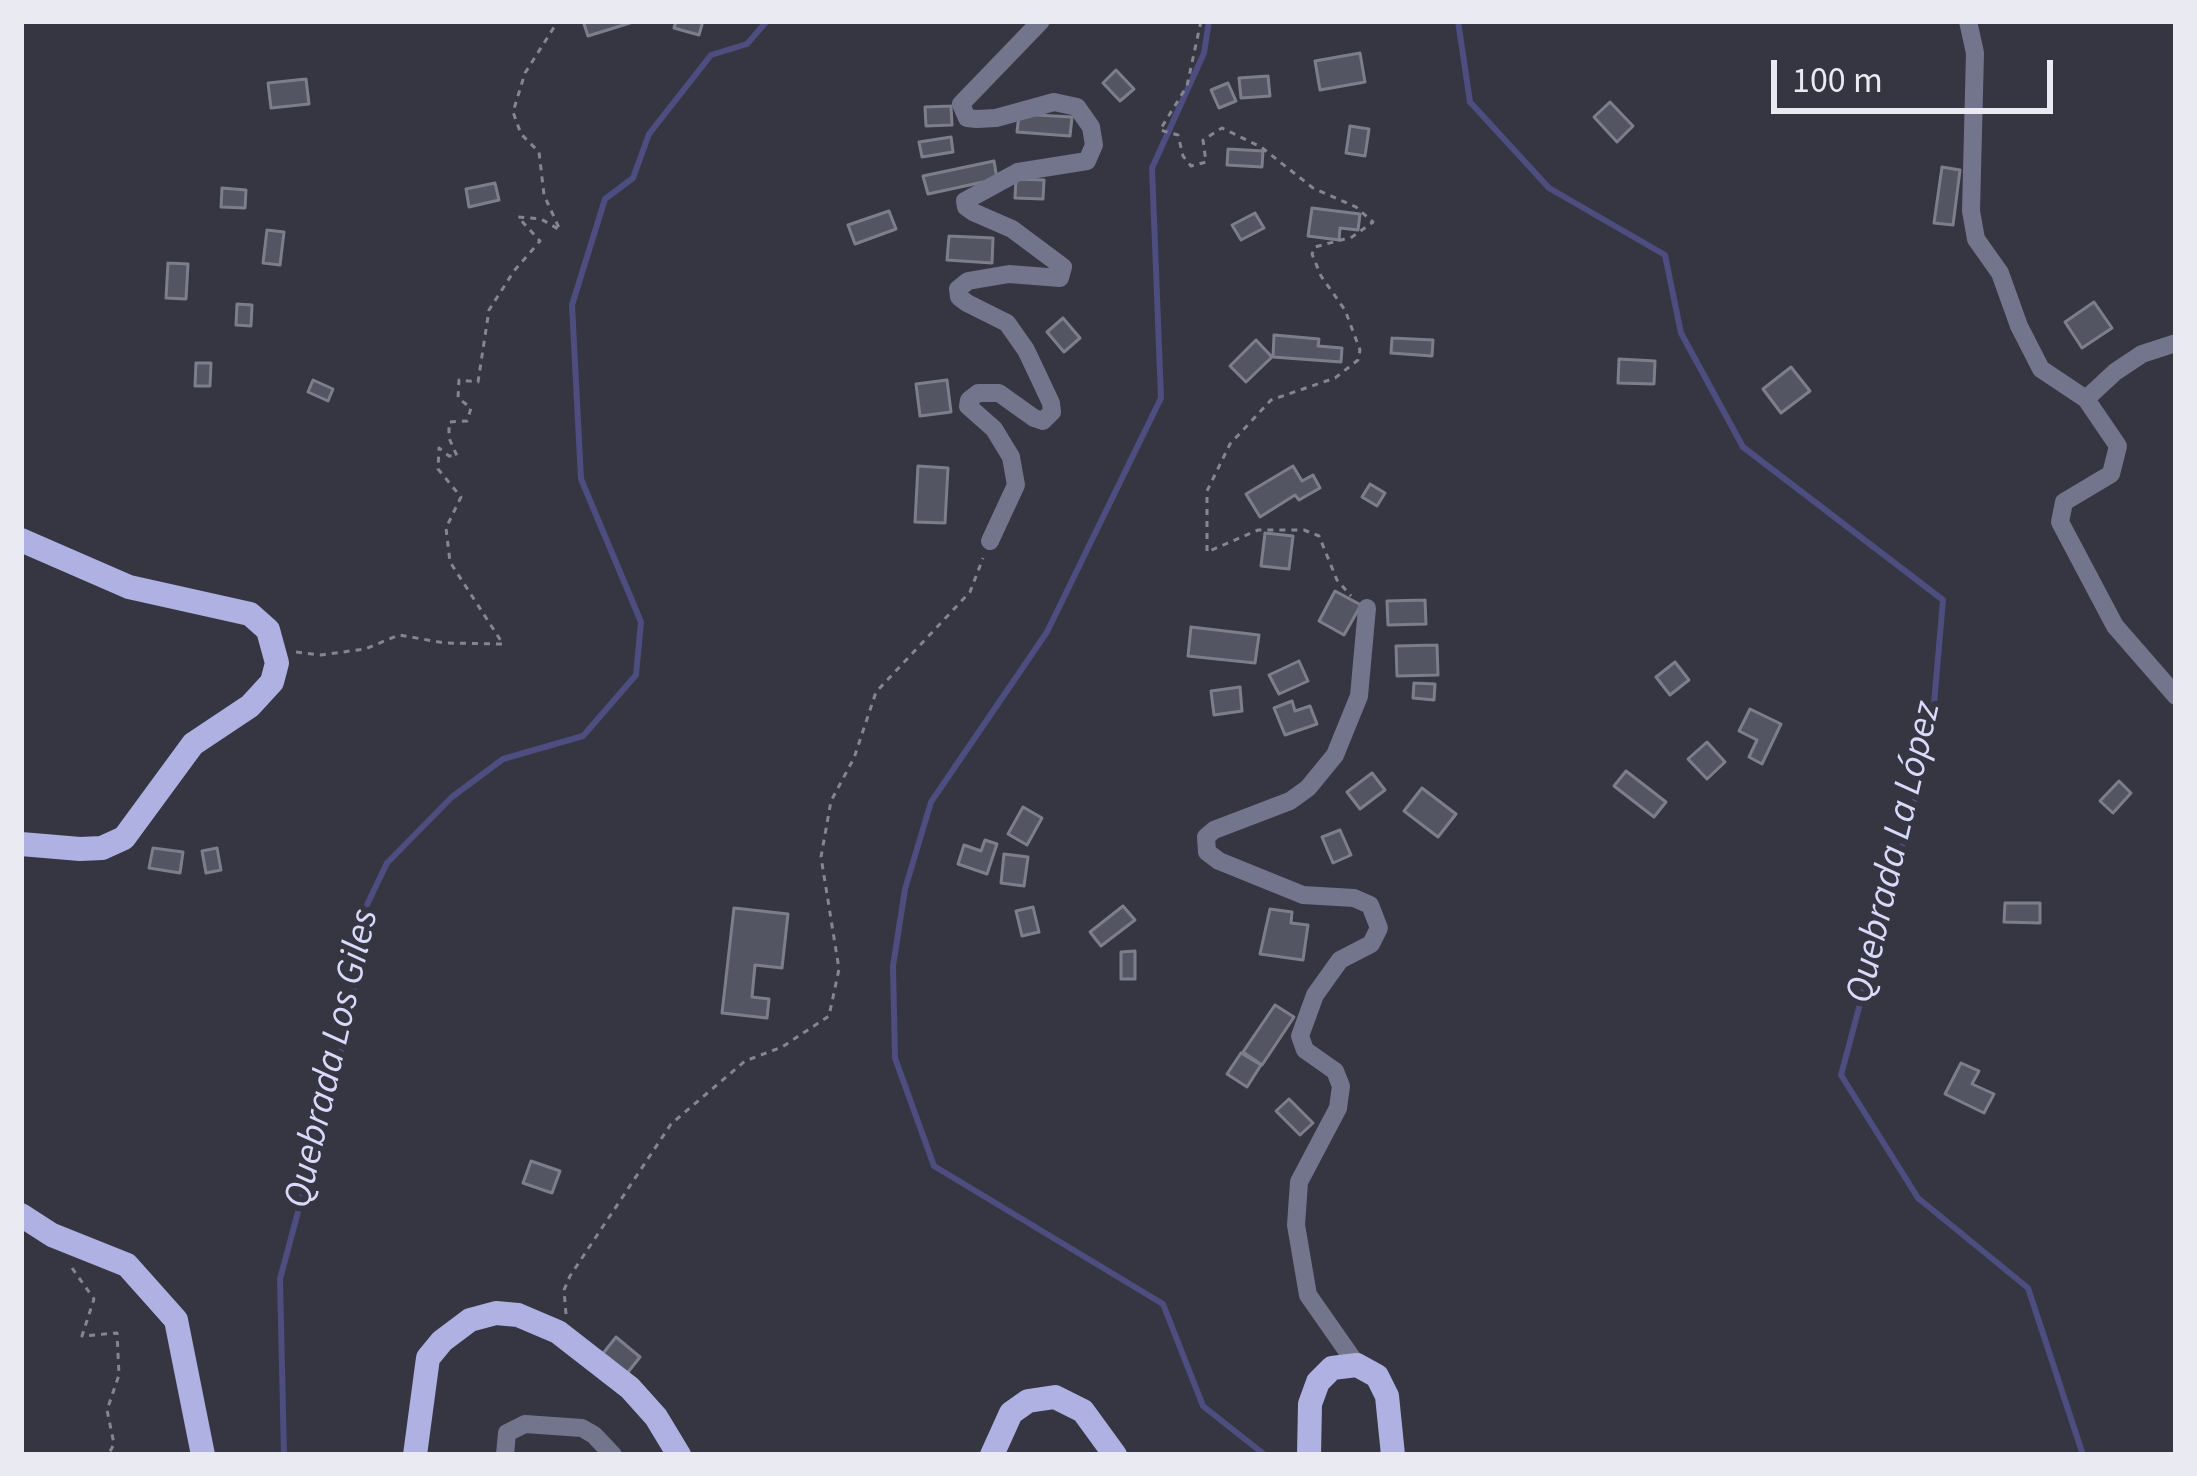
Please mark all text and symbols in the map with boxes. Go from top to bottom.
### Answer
scale bar [1777,36,2059,110]
text: 100 m [1792,55,1883,106]
water label: Quebrada La López [1839,698,1953,1008]
water label: Quebrada Los Giles [277,905,391,1213]

